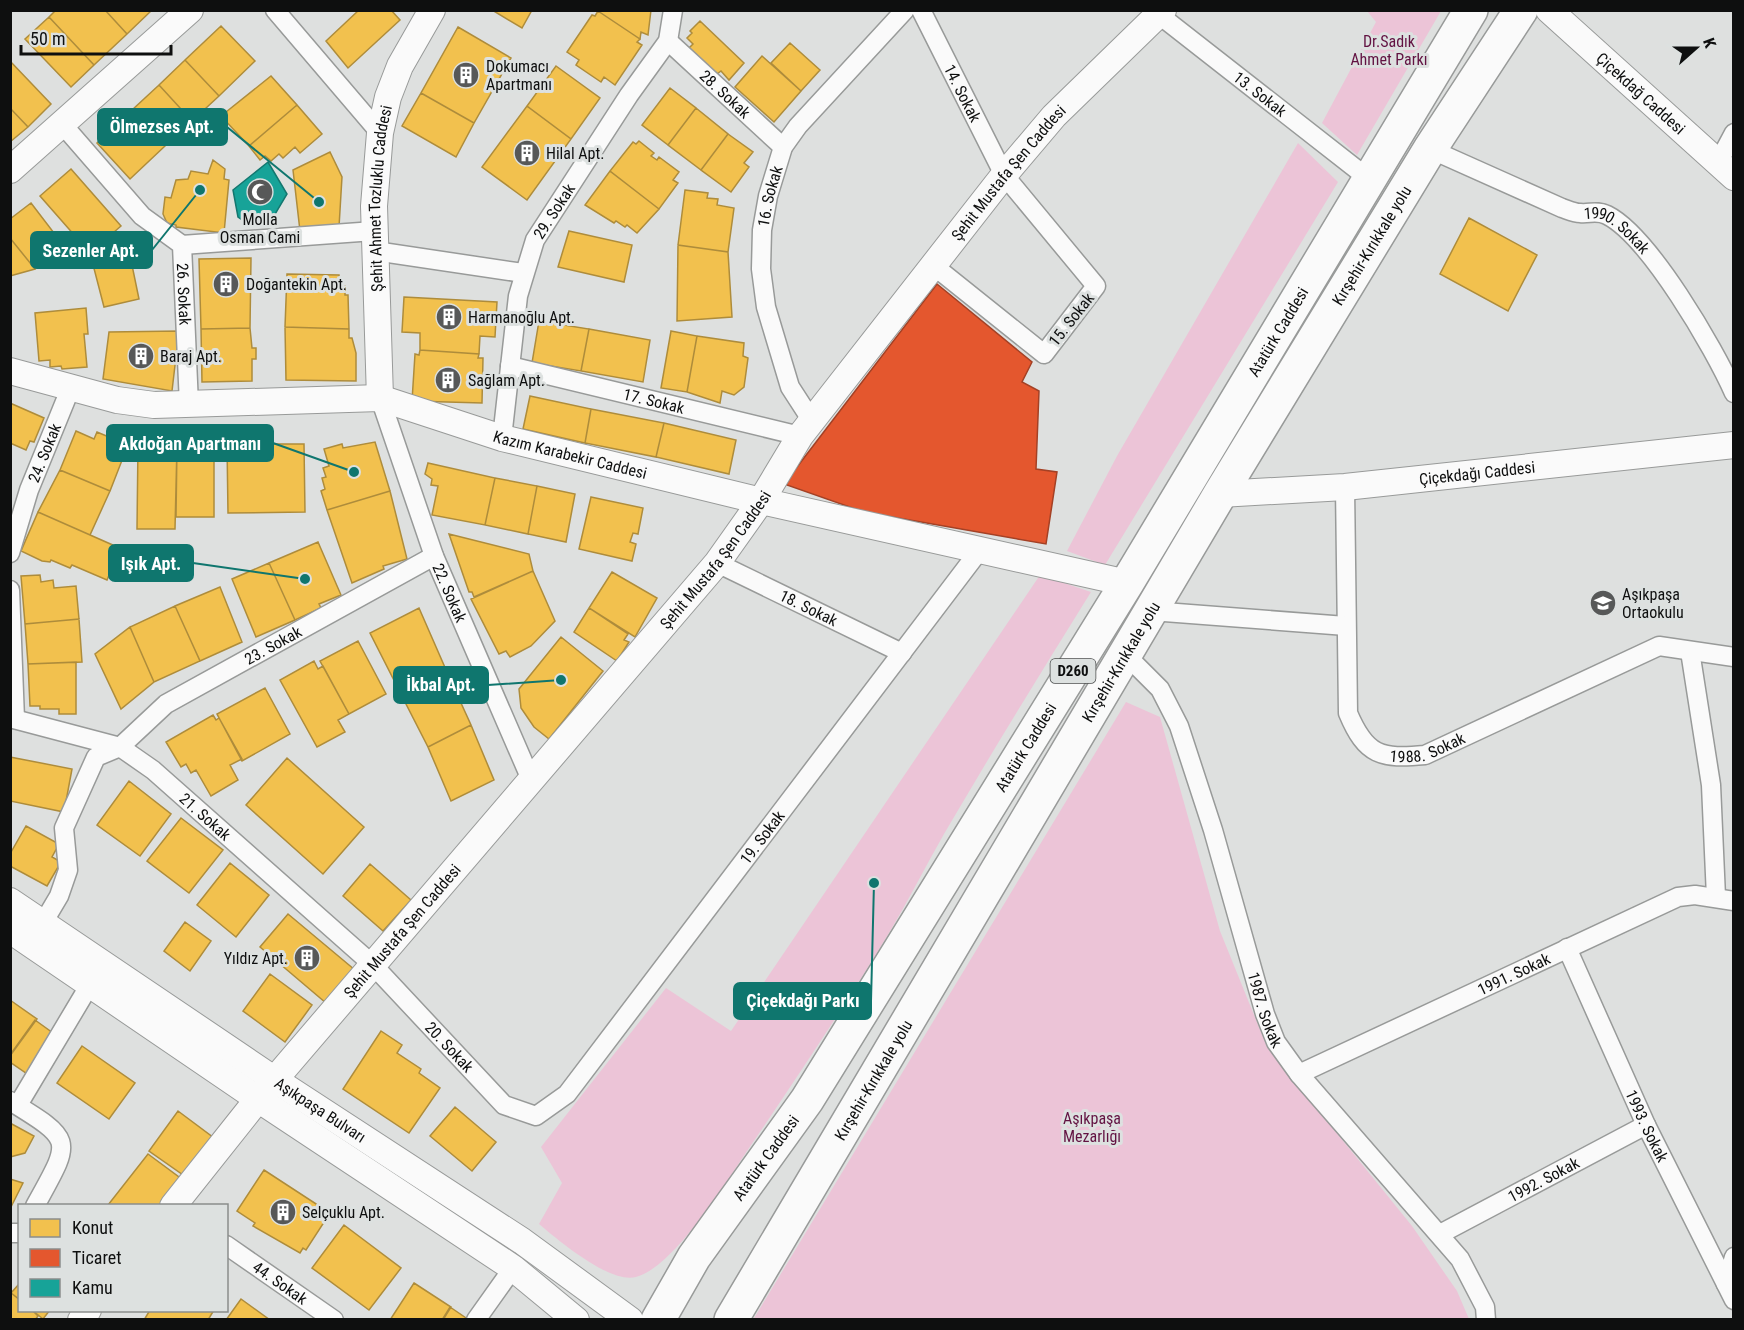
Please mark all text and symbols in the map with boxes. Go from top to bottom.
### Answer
scale bar [21,18,171,56]
north arrow [1666,18,1726,78]
text: 50 m [30,28,65,49]
park label: Dr.Sadık Ahmet Parkı [1350,32,1428,69]
text: K [1699,35,1720,50]
street label: Çiçekdağ Caddesi [1592,49,1689,138]
place label: Dokumacı Apartmanı [486,57,552,94]
building icon: Dokumacı Apartmanı [451,60,481,90]
street label: 14. Sokak [940,61,985,126]
street label: 28. Sokak [696,66,755,123]
street label: 13. Sokak [1229,68,1291,121]
street label: Şehit Mustafa Şen Caddesi [947,101,1070,244]
street label: Şehit Ahmet Tozluklu Caddesi [365,103,396,292]
callout: Ölmezses Apt. [98,109,227,145]
text: Ölmezses Apt. [110,116,214,137]
building icon: Hilal Apt. [512,138,542,168]
place label: Hilal Apt. [546,144,604,163]
street label: 16. Sokak [754,163,787,228]
mosque icon: Molla Osman Cami [245,177,275,207]
street label: 29. Sokak [529,179,580,242]
street label: Kırşehir-Kırıkkale yolu [1328,182,1415,309]
street label: 1990. Sokak [1583,203,1654,258]
place label: Molla Osman Cami [220,210,300,247]
callout: Sezenler Apt. [31,232,152,268]
text: Sezenler Apt. [42,240,140,261]
street label: 26. Sokak [173,263,195,326]
building icon: Doğantekin Apt. [211,269,241,299]
place label: Doğantekin Apt. [246,275,347,294]
street label: Atatürk Caddesi [1244,284,1312,380]
street label: 15. Sokak [1045,288,1098,350]
building icon: Harmanoğlu Apt. [434,302,464,332]
place label: Harmanoğlu Apt. [468,308,575,327]
building icon: Baraj Apt. [126,341,156,371]
place label: Baraj Apt. [160,347,222,366]
building icon: Sağlam Apt. [433,365,463,395]
place label: Sağlam Apt. [468,371,545,390]
street label: 17. Sokak [621,385,687,418]
street label: 24. Sokak [24,420,65,485]
callout: Akdoğan Apartmanı [107,425,273,461]
street label: Kazım Karabekir Caddesi [491,427,649,483]
text: Akdoğan Apartmanı [119,433,261,454]
street label: Çiçekdağı Caddesi [1418,458,1536,489]
street label: Şehit Mustafa Şen Caddesi [656,487,775,633]
callout: Işık Apt. [109,545,193,581]
text: Işık Apt. [121,553,181,574]
street label: 22. Sokak [428,561,471,626]
place label: Aşıkpaşa Ortaokulu [1622,585,1684,622]
street label: 18. Sokak [776,586,841,631]
school or university icon: Aşıkpaşa Ortaokulu [1588,588,1618,618]
street label: Kırşehir-Kırıkkale yolu [1078,598,1164,726]
street label: 23. Sokak [241,622,306,669]
road number: D260 [1050,659,1096,683]
callout: İkbal Apt. [394,667,488,703]
text: İkbal Apt. [406,674,476,695]
street label: Atatürk Caddesi [991,700,1060,795]
street label: 1988. Sokak [1389,728,1469,766]
street label: 21. Sokak [176,789,235,845]
street label: 19. Sokak [736,806,789,868]
street label: Şehit Mustafa Şen Caddesi [340,861,465,1002]
building icon: Yıldız Apt. [292,943,322,973]
place label: Yıldız Apt. [224,949,288,968]
street label: 1991. Sokak [1475,949,1554,999]
street label: 1987. Sokak [1244,970,1286,1052]
callout: Çiçekdağı Parkı [734,983,871,1019]
text: Çiçekdağı Parkı [746,990,860,1011]
street label: Kırşehir-Kırıkkale yolu [831,1017,917,1144]
street label: 20. Sokak [421,1018,478,1077]
street label: Aşıkpaşa Bulvarı [271,1073,369,1147]
street label: 1993. Sokak [1621,1087,1672,1166]
park label: Aşıkpaşa Mezarlığı [1063,1109,1121,1146]
street label: Atatürk Caddesi [729,1111,803,1204]
street label: 1992. Sokak [1505,1153,1583,1206]
building icon: Selçuklu Apt. [268,1197,298,1227]
place label: Selçuklu Apt. [302,1203,385,1222]
legend [18,1204,228,1312]
text: Konut [72,1217,113,1238]
text: Ticaret [72,1247,122,1268]
street label: 44. Sokak [249,1258,312,1309]
text: Kamu [72,1277,113,1298]

